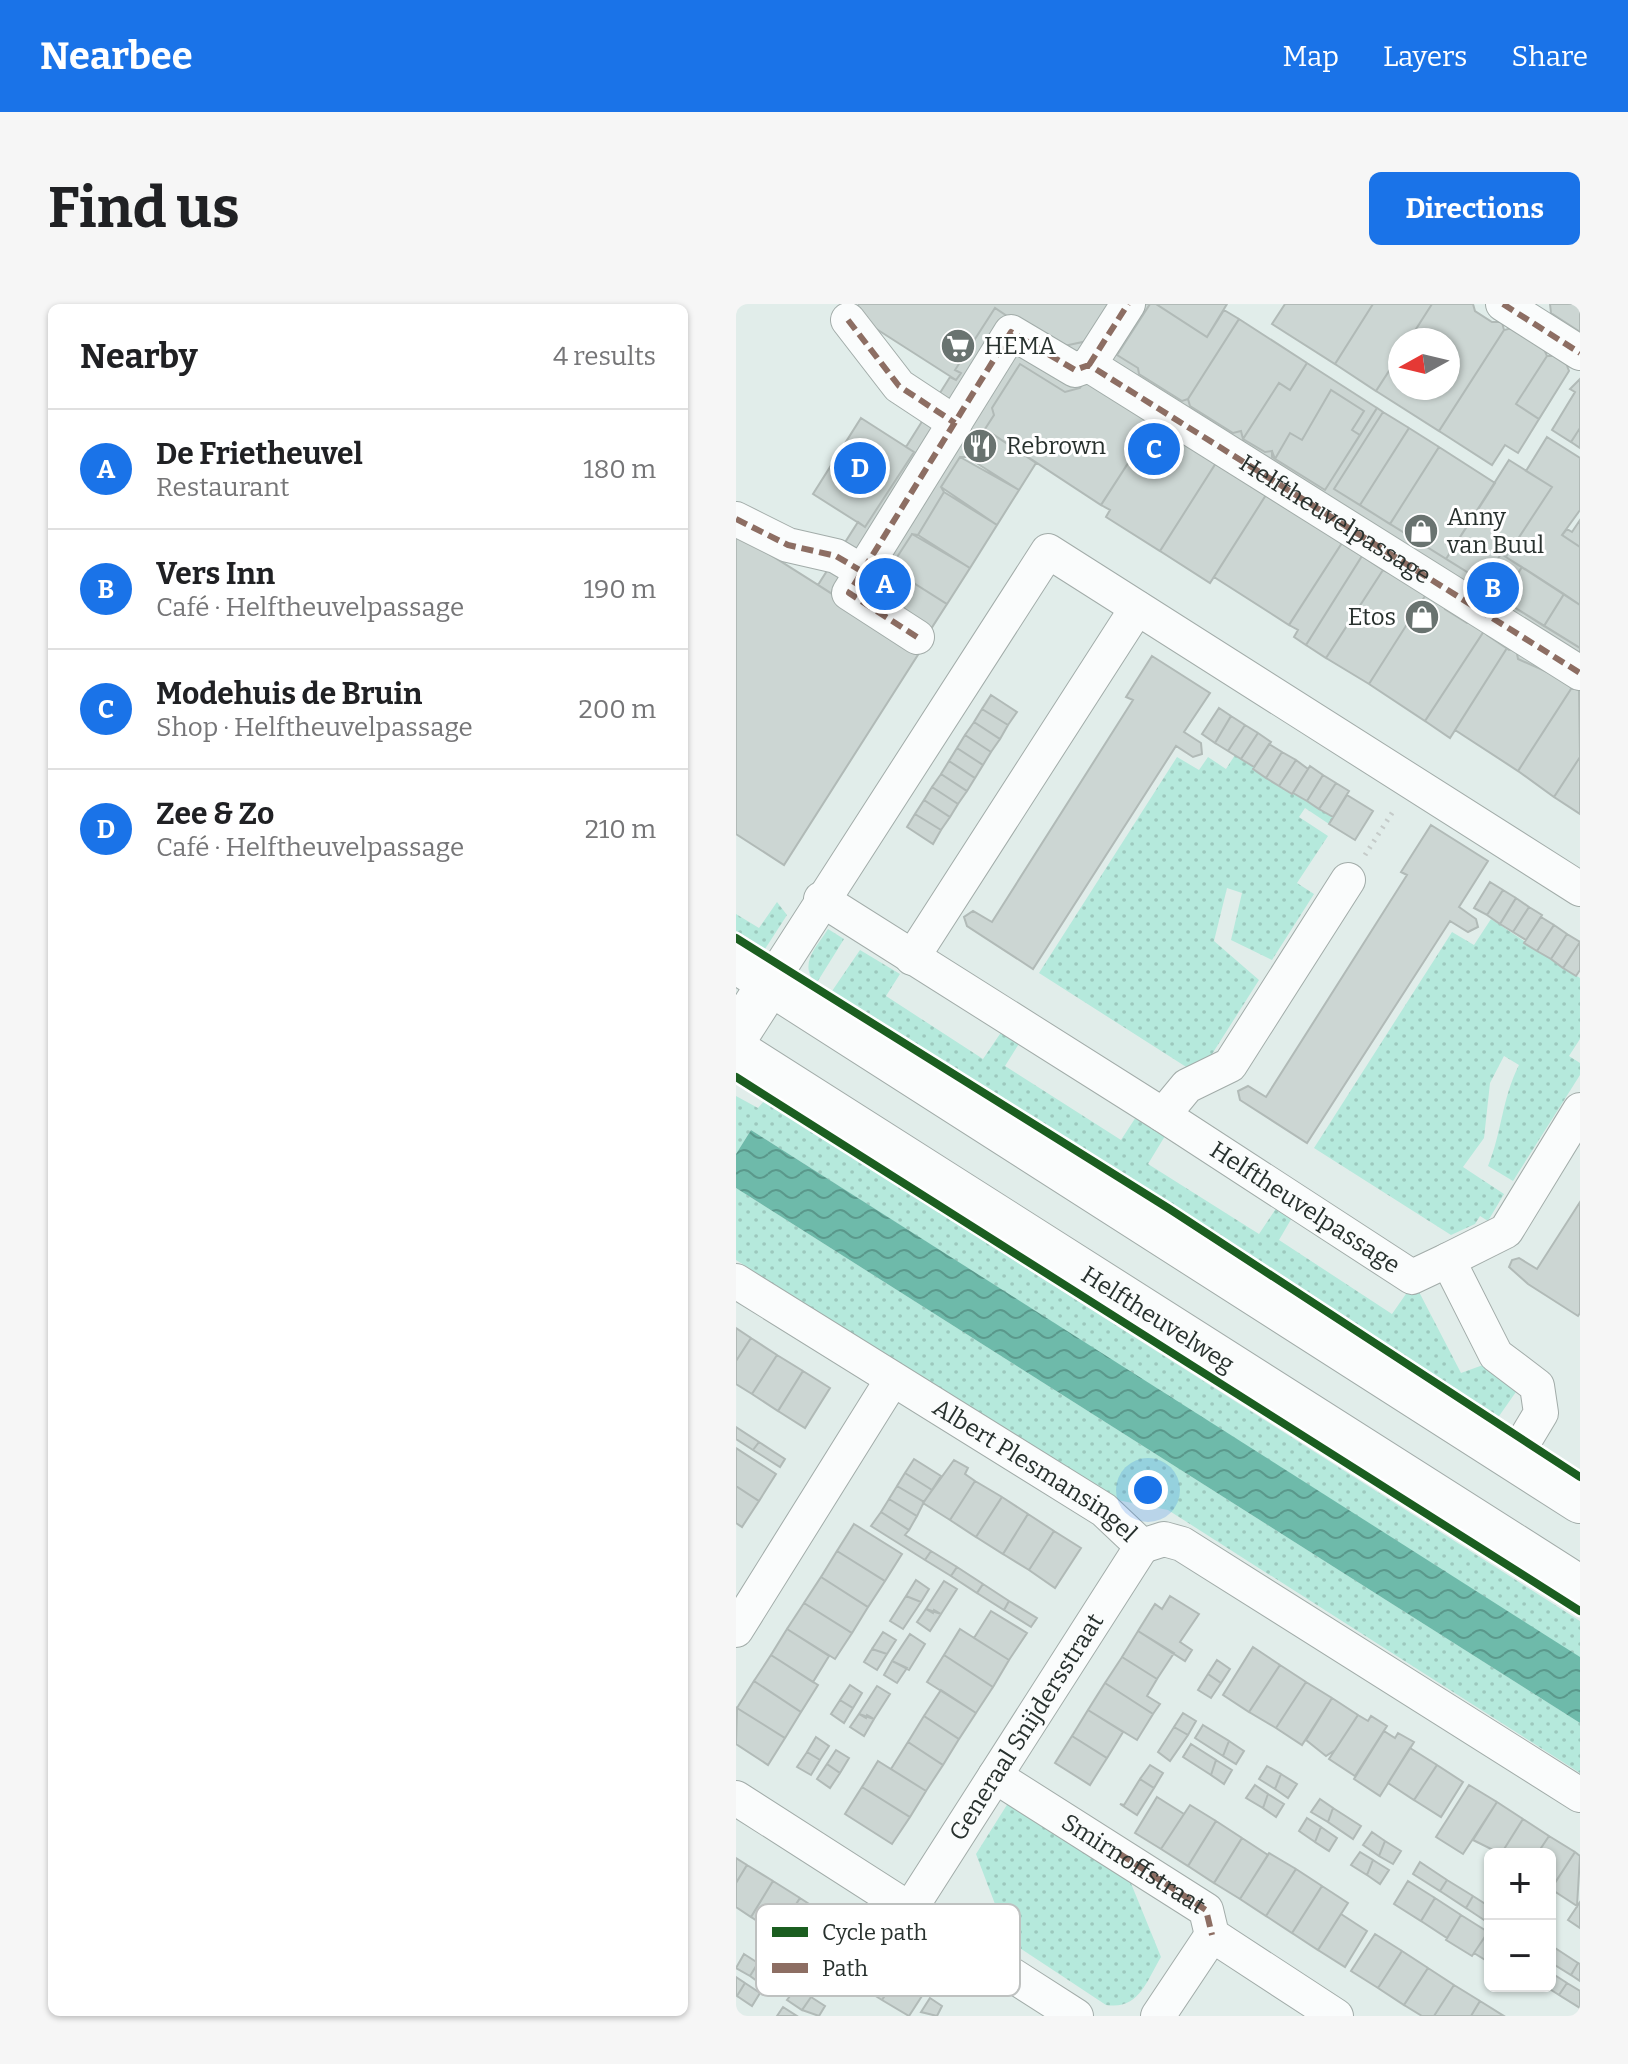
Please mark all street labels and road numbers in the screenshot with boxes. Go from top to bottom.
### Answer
street label: Helftheuvelpassage [1234,449,1436,590]
street label: Helftheuvelpassage [1205,1136,1405,1279]
street label: Helftheuvelweg [1076,1260,1239,1378]
street label: Albert Plesmansingel [928,1393,1143,1548]
street label: Generaal Snijdersstraat [943,1608,1109,1846]
street label: Smirnoffstraat [1057,1808,1211,1920]

